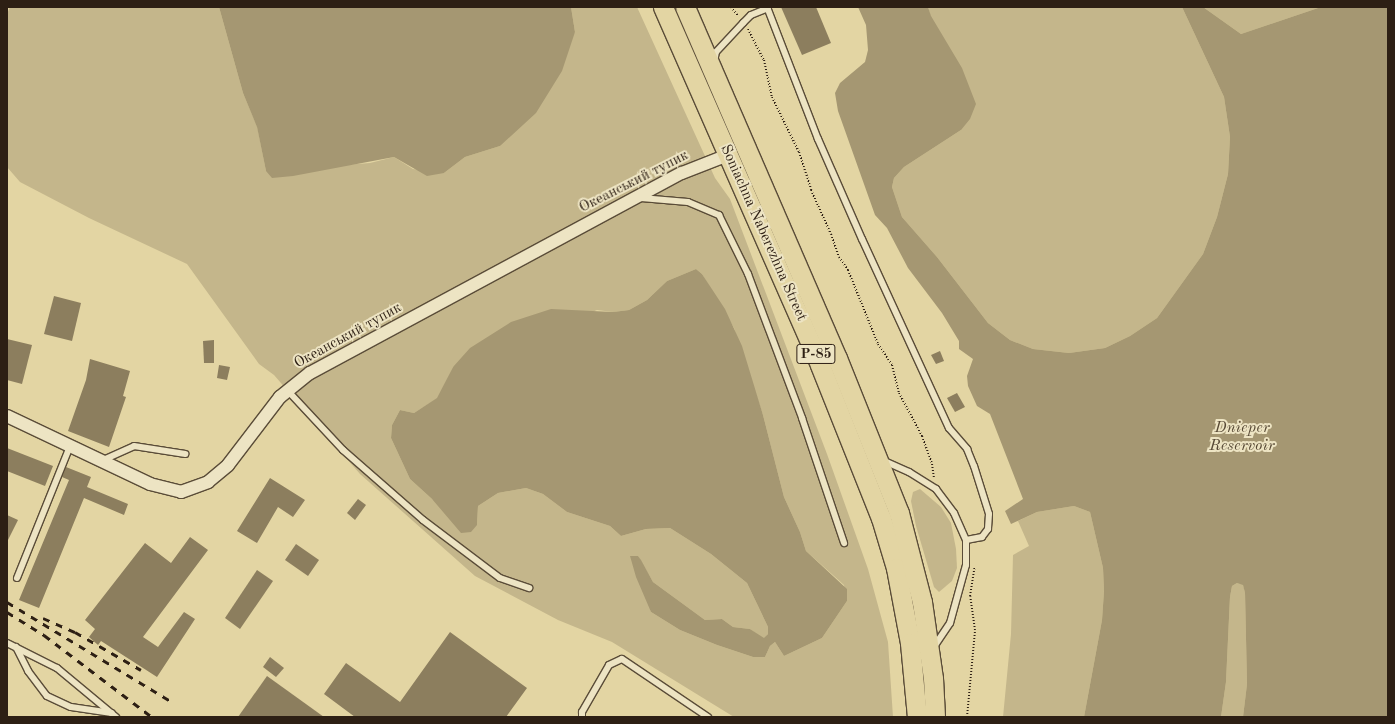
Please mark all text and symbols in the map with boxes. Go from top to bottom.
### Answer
street label: Soniachna Naberezhna Street [716,142,810,324]
street label: Океанський тупик [576,147,692,217]
street label: Океанський тупик [291,299,405,373]
road number: Р-85 [796,342,836,366]
water label: Dnieper Reservoir [1209,418,1275,456]

